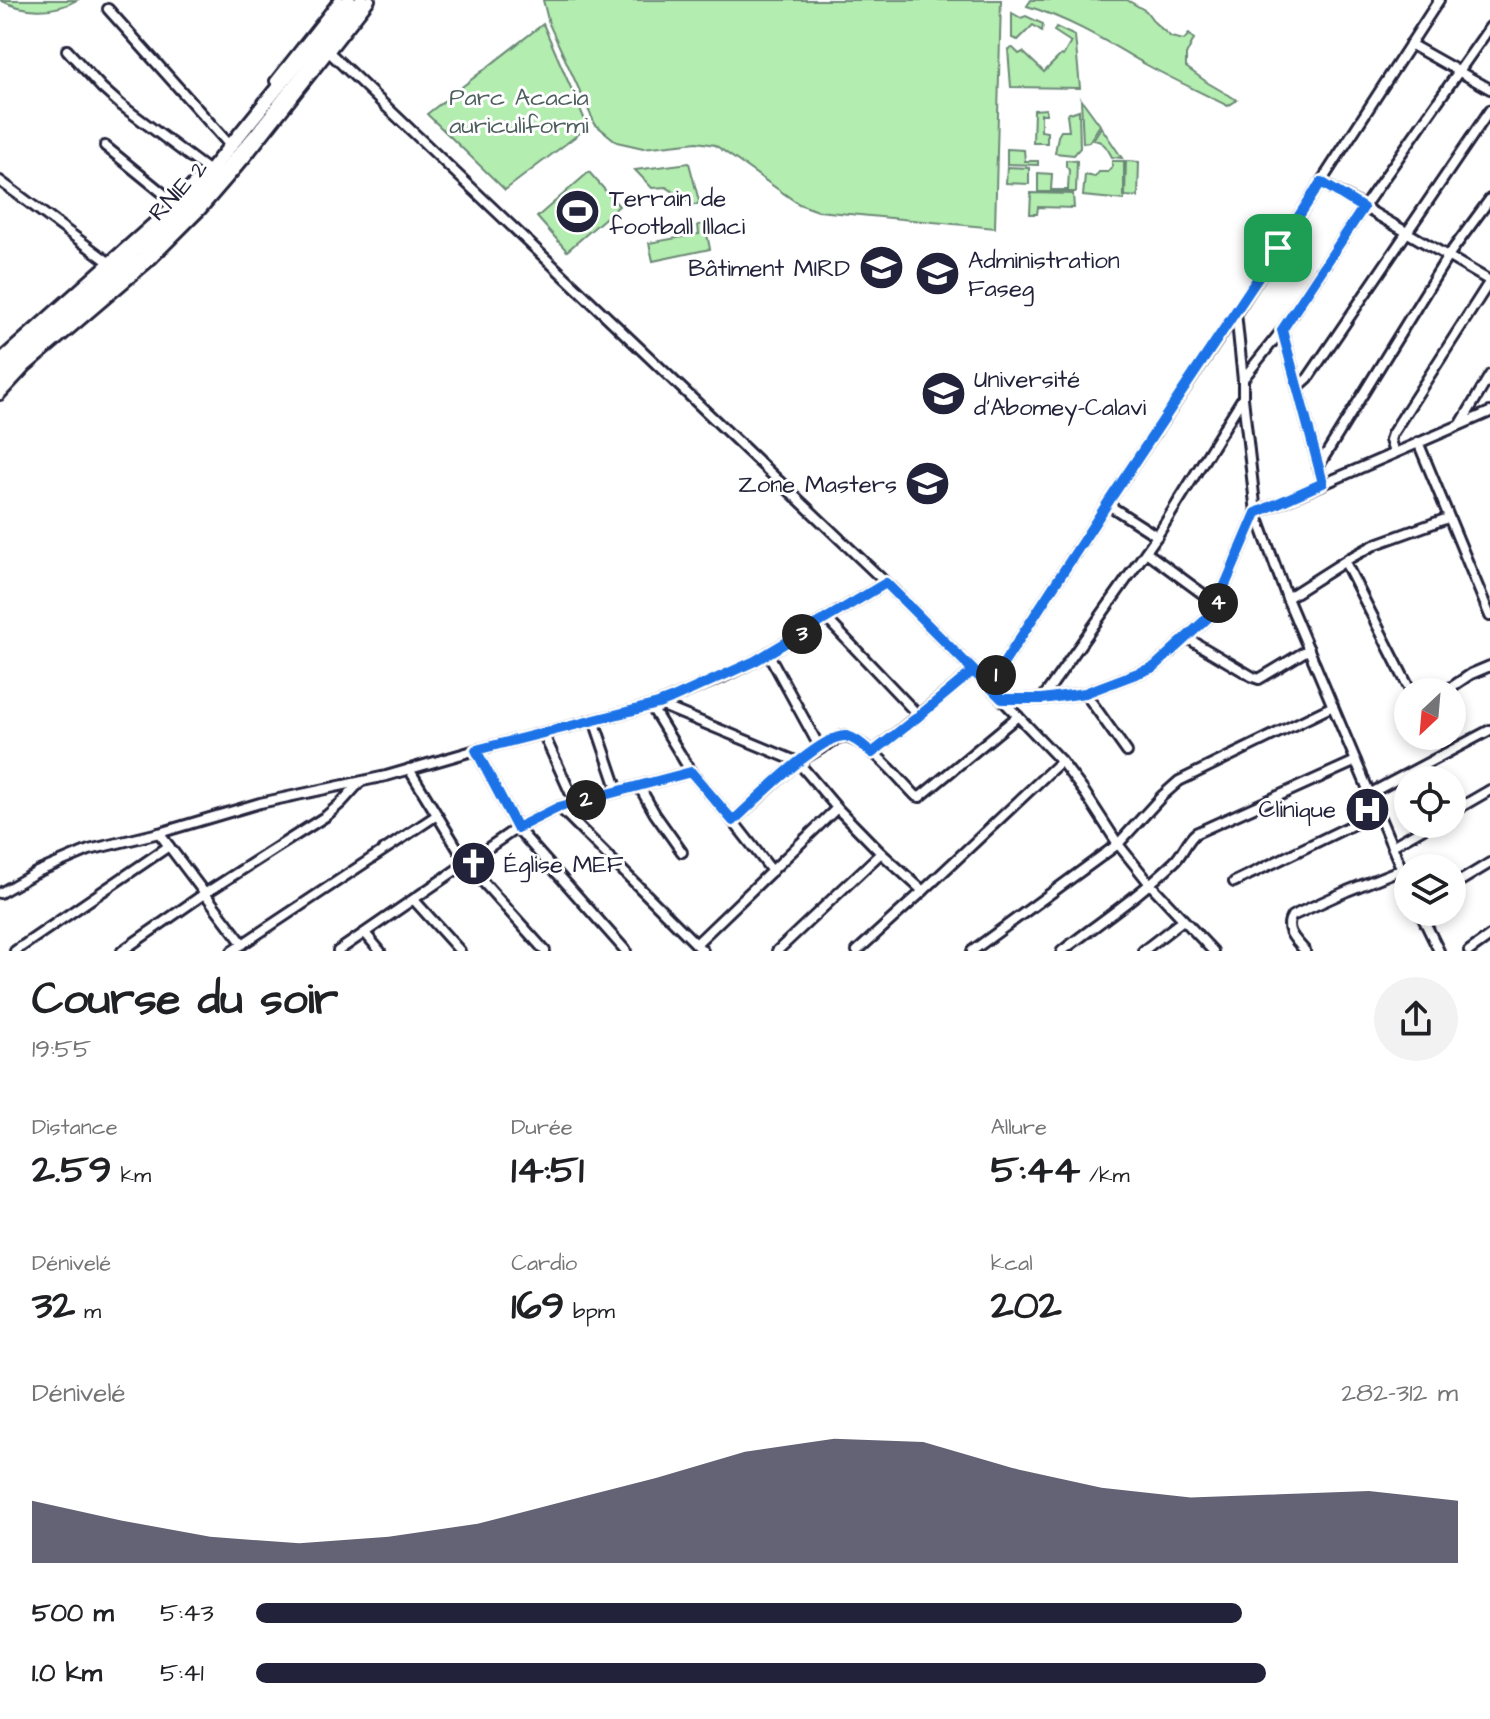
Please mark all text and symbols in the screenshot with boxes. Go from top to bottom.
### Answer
park label: Parc Acacia auriculiformi [449,81,589,143]
street label: RNIE 2 [141,152,216,229]
place label: Terrain de football Illaci [609,182,745,244]
sports icon: Terrain de football Illaci [554,188,602,236]
pin [1244,214,1312,282]
icon: arrive [1256,226,1300,270]
school or university icon: Bâtiment MIRD [857,244,905,292]
place label: Administration Faseg [968,244,1120,307]
school or university icon: Administration Faseg [913,250,961,298]
place label: Bâtiment MIRD [688,252,850,286]
place label: Université d'Abomey-Calavi [974,363,1146,426]
school or university icon: Université d'Abomey-Calavi [919,369,967,417]
school or university icon: Zone Masters [904,460,952,508]
place label: Zone Masters [738,468,897,502]
pin: 4 [1198,583,1238,623]
text: 4 [1211,587,1225,618]
pin: 3 [782,614,822,654]
text: 3 [796,618,808,649]
pin: 1 [976,655,1016,695]
text: 1 [995,659,997,690]
north arrow [1394,678,1466,750]
map controls [1394,678,1466,926]
button: locate [1394,766,1466,838]
pin: 2 [566,780,606,820]
text: 2 [580,784,592,815]
hospital icon: Clinique [1343,785,1391,833]
place label: Clinique [1258,793,1336,827]
church icon: Église MEF [449,840,497,888]
place label: Église MEF [504,848,624,883]
button: layers [1394,854,1466,926]
text: Course du soir [32,970,338,1031]
button: share [1374,977,1458,1061]
text: 19:55 [32,1031,91,1067]
text: Distance [32,1112,118,1143]
text: Durée [511,1112,573,1143]
text: Allure [991,1112,1047,1143]
text: 2.59 [32,1143,112,1198]
text: 14:51 [511,1143,584,1198]
text: 5:44 [991,1143,1080,1198]
text: km [112,1160,151,1191]
text: /km [1080,1160,1130,1191]
text: Dénivelé [32,1248,111,1279]
text: Cardio [511,1248,577,1279]
text: kcal [991,1248,1033,1279]
text: 32 [32,1279,75,1334]
text: 169 [511,1279,564,1334]
text: 202 [991,1279,1062,1334]
text: m [75,1296,101,1327]
text: bpm [564,1296,615,1327]
text: Dénivelé [32,1375,126,1411]
text: 282–312 m [1341,1375,1458,1411]
text: 500 m [32,1595,114,1631]
text: 5:43 [160,1595,214,1631]
text: 1.0 km [32,1655,102,1691]
text: 5:41 [160,1655,204,1691]

